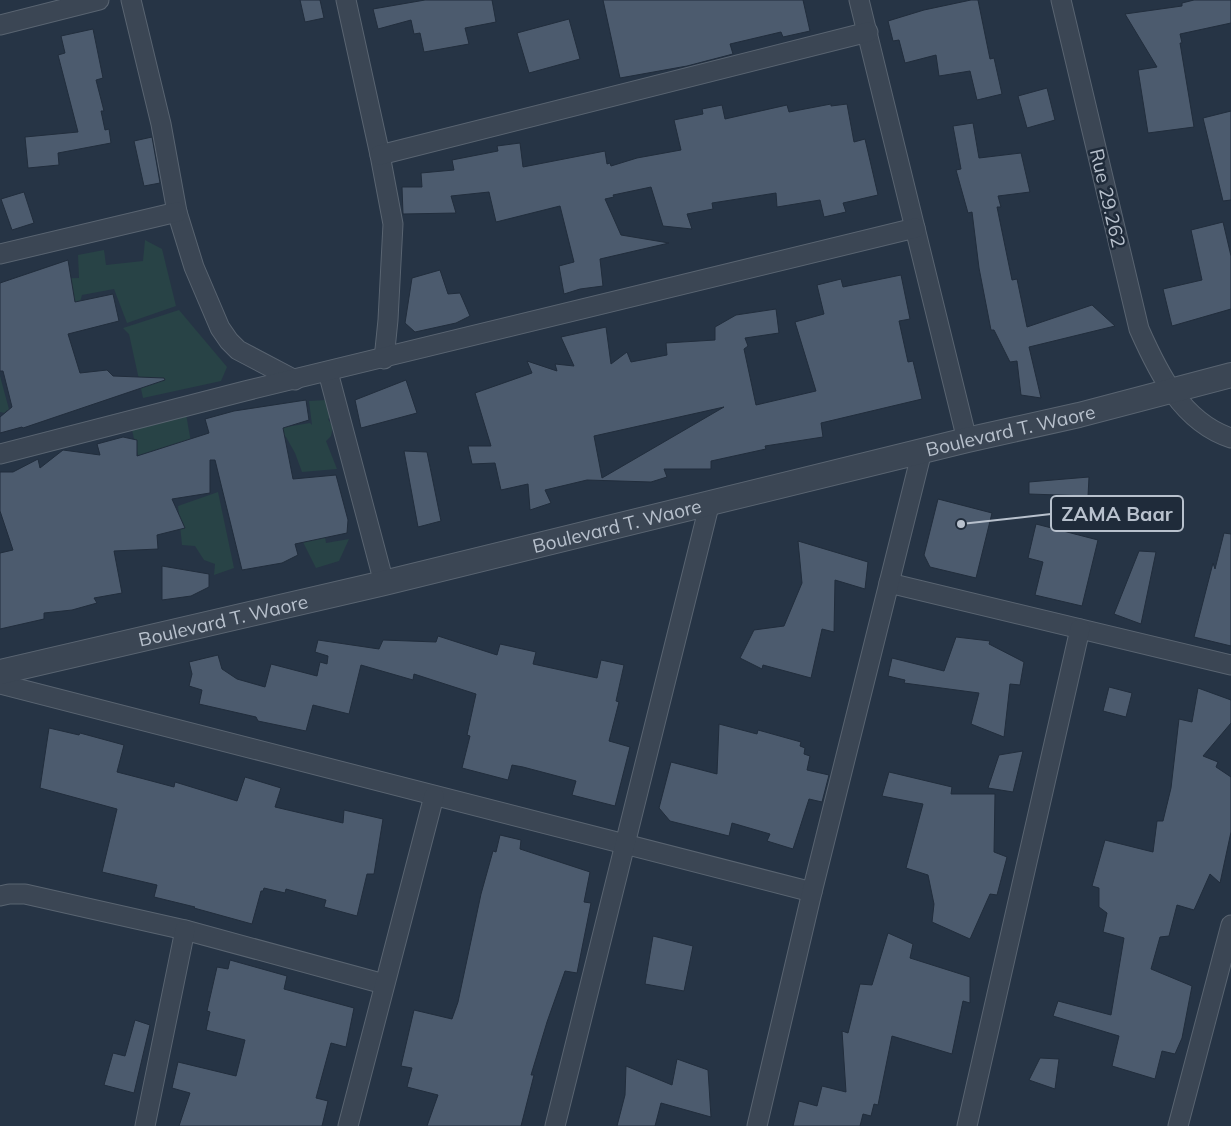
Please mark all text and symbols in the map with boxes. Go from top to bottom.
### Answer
street label: Rue 29.262 [1085,146,1131,250]
street label: Boulevard T. Waore [923,399,1098,462]
street label: Boulevard T. Waore [530,494,704,558]
callout: ZAMA Baar [1051,496,1183,531]
text: ZAMA Baar [1061,501,1173,526]
street label: Boulevard T. Waore [136,589,310,652]

